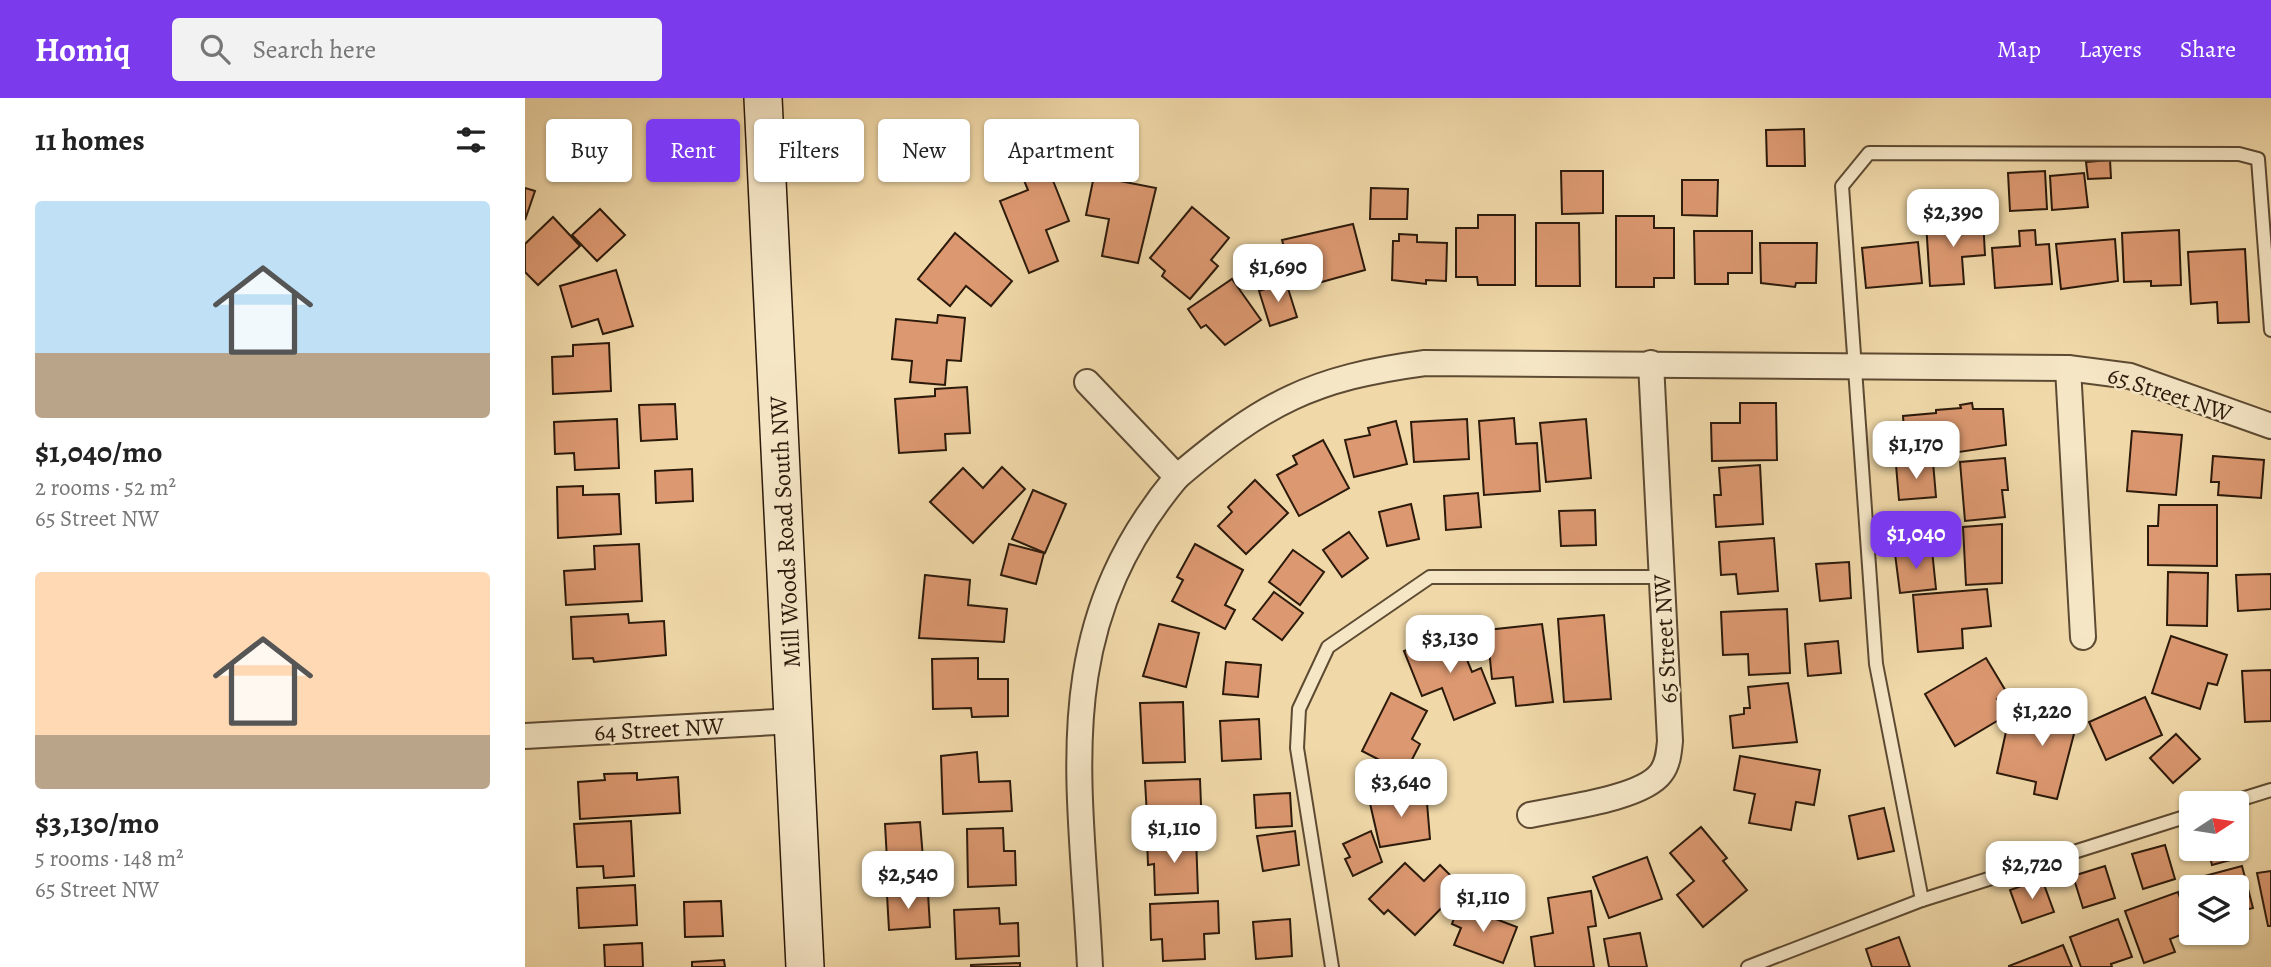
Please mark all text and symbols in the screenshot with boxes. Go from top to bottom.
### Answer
search box [172,18,662,81]
text: Homiq [35,27,130,72]
icon: search [196,30,234,68]
text: Search here [252,32,376,67]
text: Map [1997,33,2041,65]
text: Layers [2079,33,2142,65]
text: Share [2180,33,2236,65]
chip: Buy [546,119,632,182]
chip: Rent [646,119,740,182]
chip: Filters [754,119,864,182]
chip: New [878,119,970,182]
chip: Apartment [984,119,1139,182]
text: 11 homes [35,120,145,160]
icon: filters [452,121,490,159]
pin: $2,390 [1896,190,2010,249]
text: $2,390 [1923,196,1983,227]
pin: $1,690 [1221,244,1335,304]
icon: home [200,247,326,373]
text: $1,690 [1249,251,1307,282]
street label: 65 Street NW [2103,359,2237,429]
street label: Mill Woods Road South NW [762,395,808,669]
pin: $1,170 [1859,422,1973,481]
text: $1,170 [1889,428,1943,459]
text: $1,040/mo [35,432,163,472]
text: 2 rooms · 52 m² [35,472,176,503]
text: 65 Street NW [35,503,159,534]
pin: $1,040 [1859,512,1973,571]
text: $1,040 [1886,518,1946,549]
street label: 65 Street NW [1646,573,1684,705]
pin: $3,130 [1393,616,1507,675]
icon: home [200,618,326,744]
text: $3,130 [1422,622,1478,653]
pin: $1,220 [1985,688,2099,748]
text: $1,220 [2013,695,2071,726]
street label: 64 Street NW [593,710,725,748]
pin: $3,640 [1344,760,1458,819]
text: $3,640 [1371,766,1431,797]
north arrow [2179,791,2249,861]
map controls [2179,791,2249,945]
text: $3,130/mo [35,803,159,843]
pin: $1,110 [1117,806,1231,865]
text: $1,110 [1147,812,1201,843]
pin: $2,720 [1975,842,2089,901]
text: 5 rooms · 148 m² [35,843,184,874]
text: $2,720 [2002,848,2062,879]
pin: $2,540 [851,852,965,911]
text: $2,540 [878,858,938,889]
text: 65 Street NW [35,874,159,905]
pin: $1,110 [1426,874,1540,934]
button: layers [2179,875,2249,945]
text: $1,110 [1456,881,1510,912]

